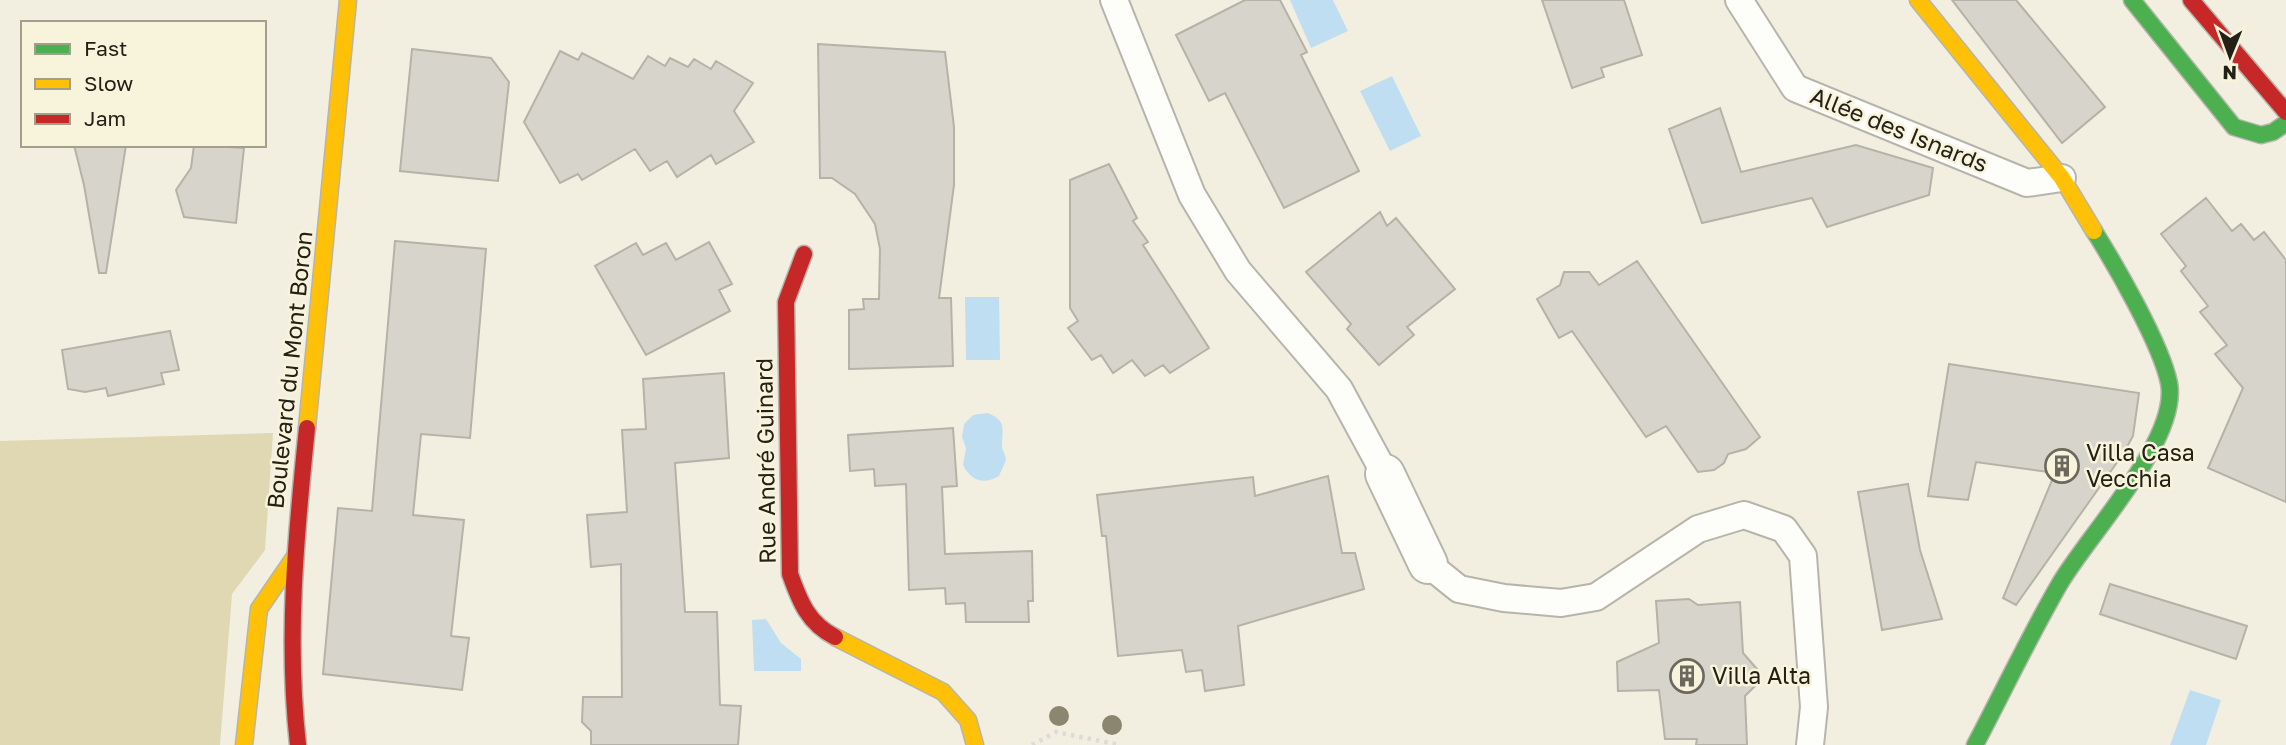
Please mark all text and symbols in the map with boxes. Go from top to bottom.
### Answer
legend [21,21,266,147]
north arrow [2195,21,2265,91]
text: Fast [84,35,127,61]
text: N [2222,62,2237,85]
text: Slow [84,70,133,96]
street label: Allée des Isnards [1807,81,1992,177]
text: Jam [84,105,126,131]
street label: Boulevard du Mont Boron [260,230,318,510]
street label: Rue André Guinard [749,358,781,564]
place label: Villa Casa Vecchia [2086,438,2195,492]
building icon: Villa Casa Vecchia [2043,447,2081,485]
building icon: Villa Alta [1668,657,1706,695]
place label: Villa Alta [1712,661,1811,689]

